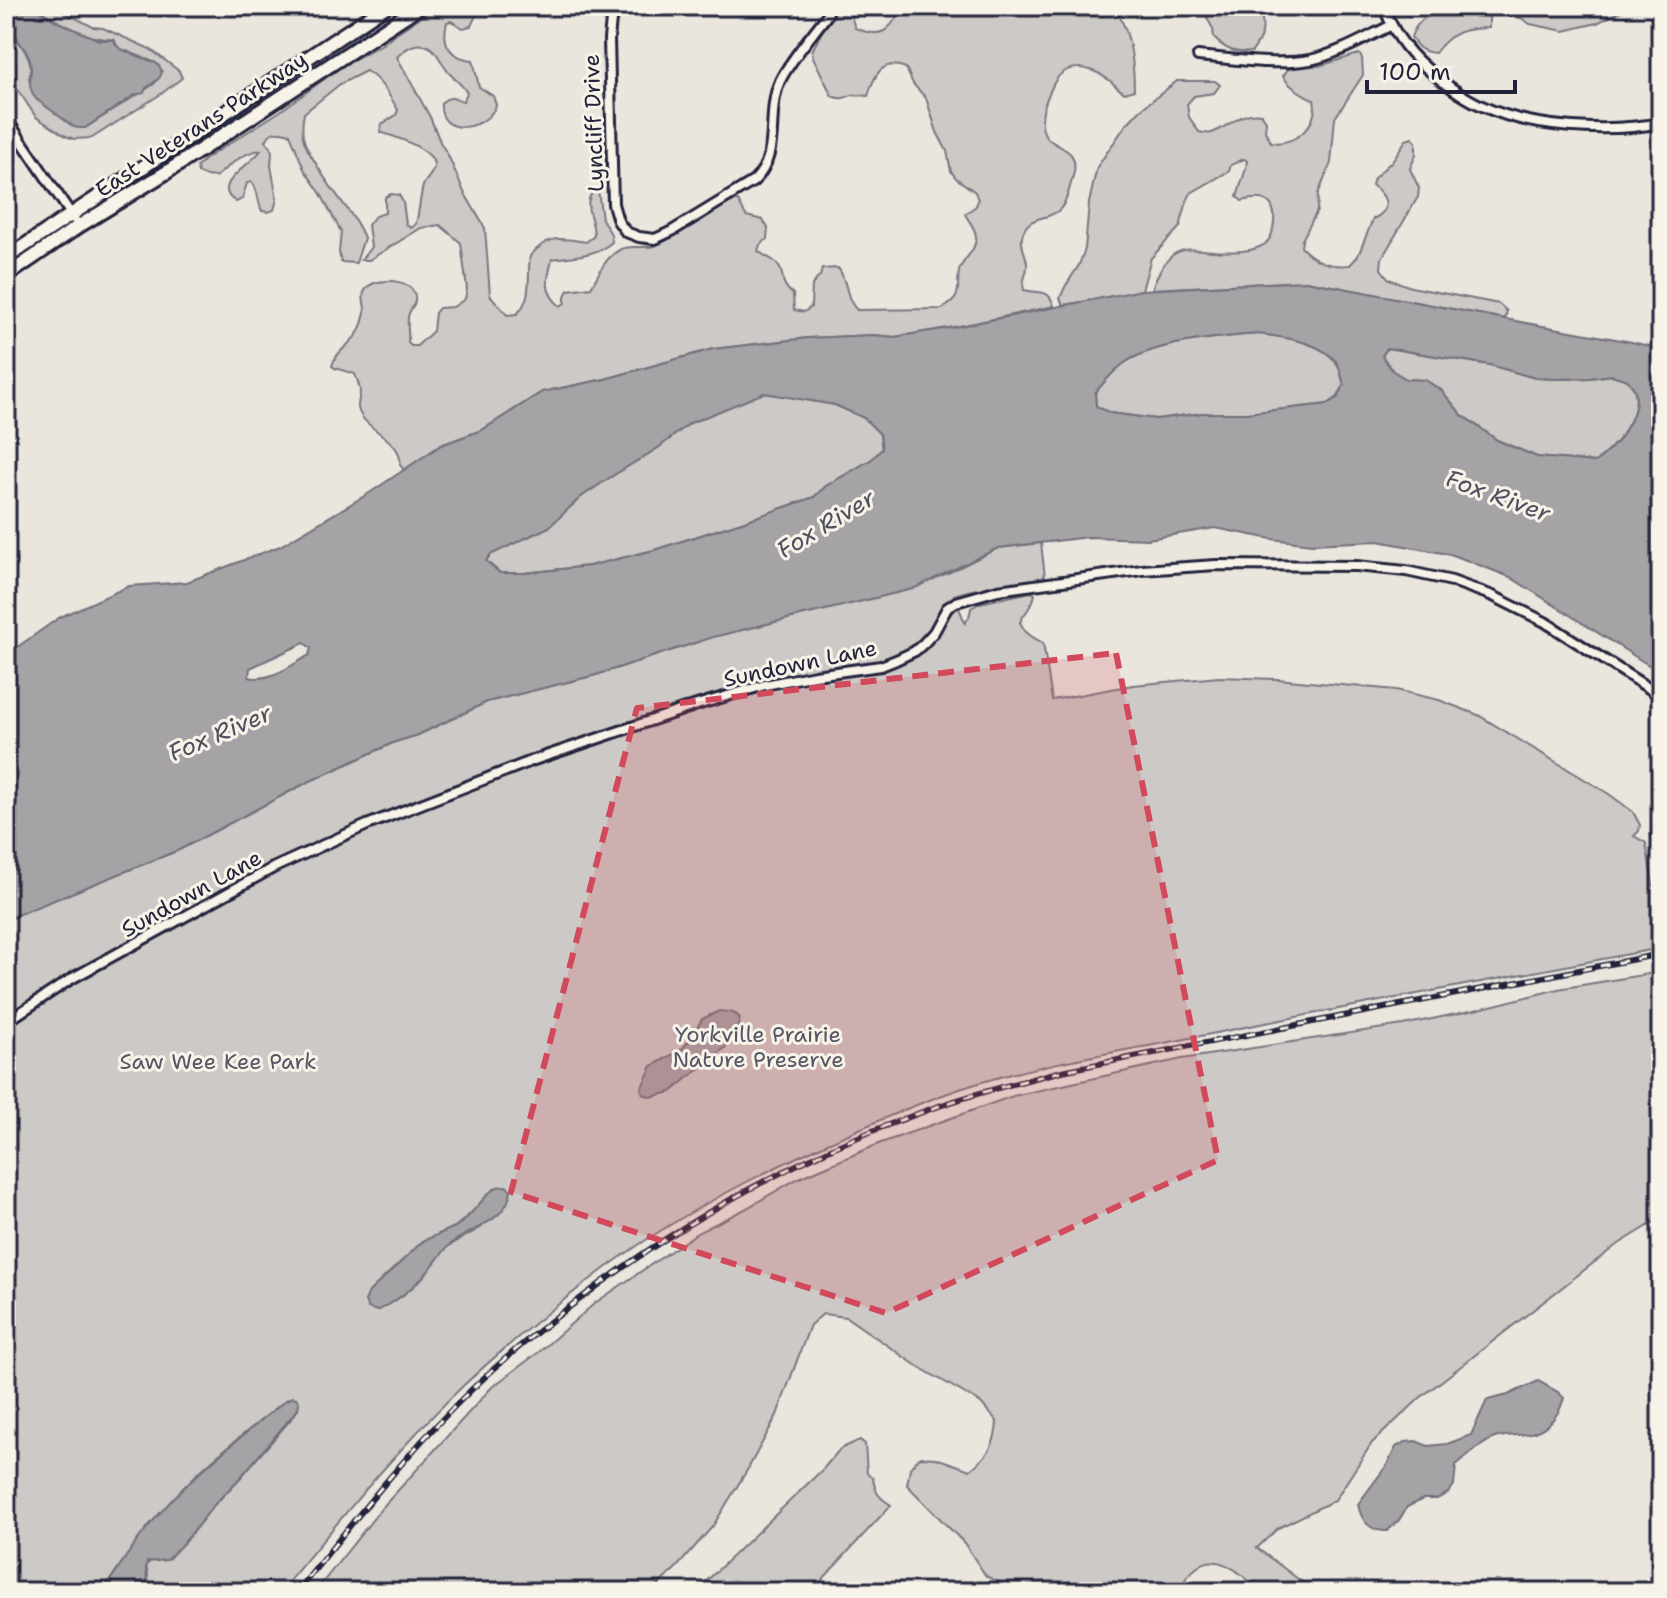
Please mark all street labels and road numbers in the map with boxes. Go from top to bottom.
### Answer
street label: East Veterans Parkway [90,45,313,204]
street label: Lyncliff Drive [577,54,610,192]
street label: Sundown Lane [721,633,879,694]
street label: Sundown Lane [116,843,266,944]

